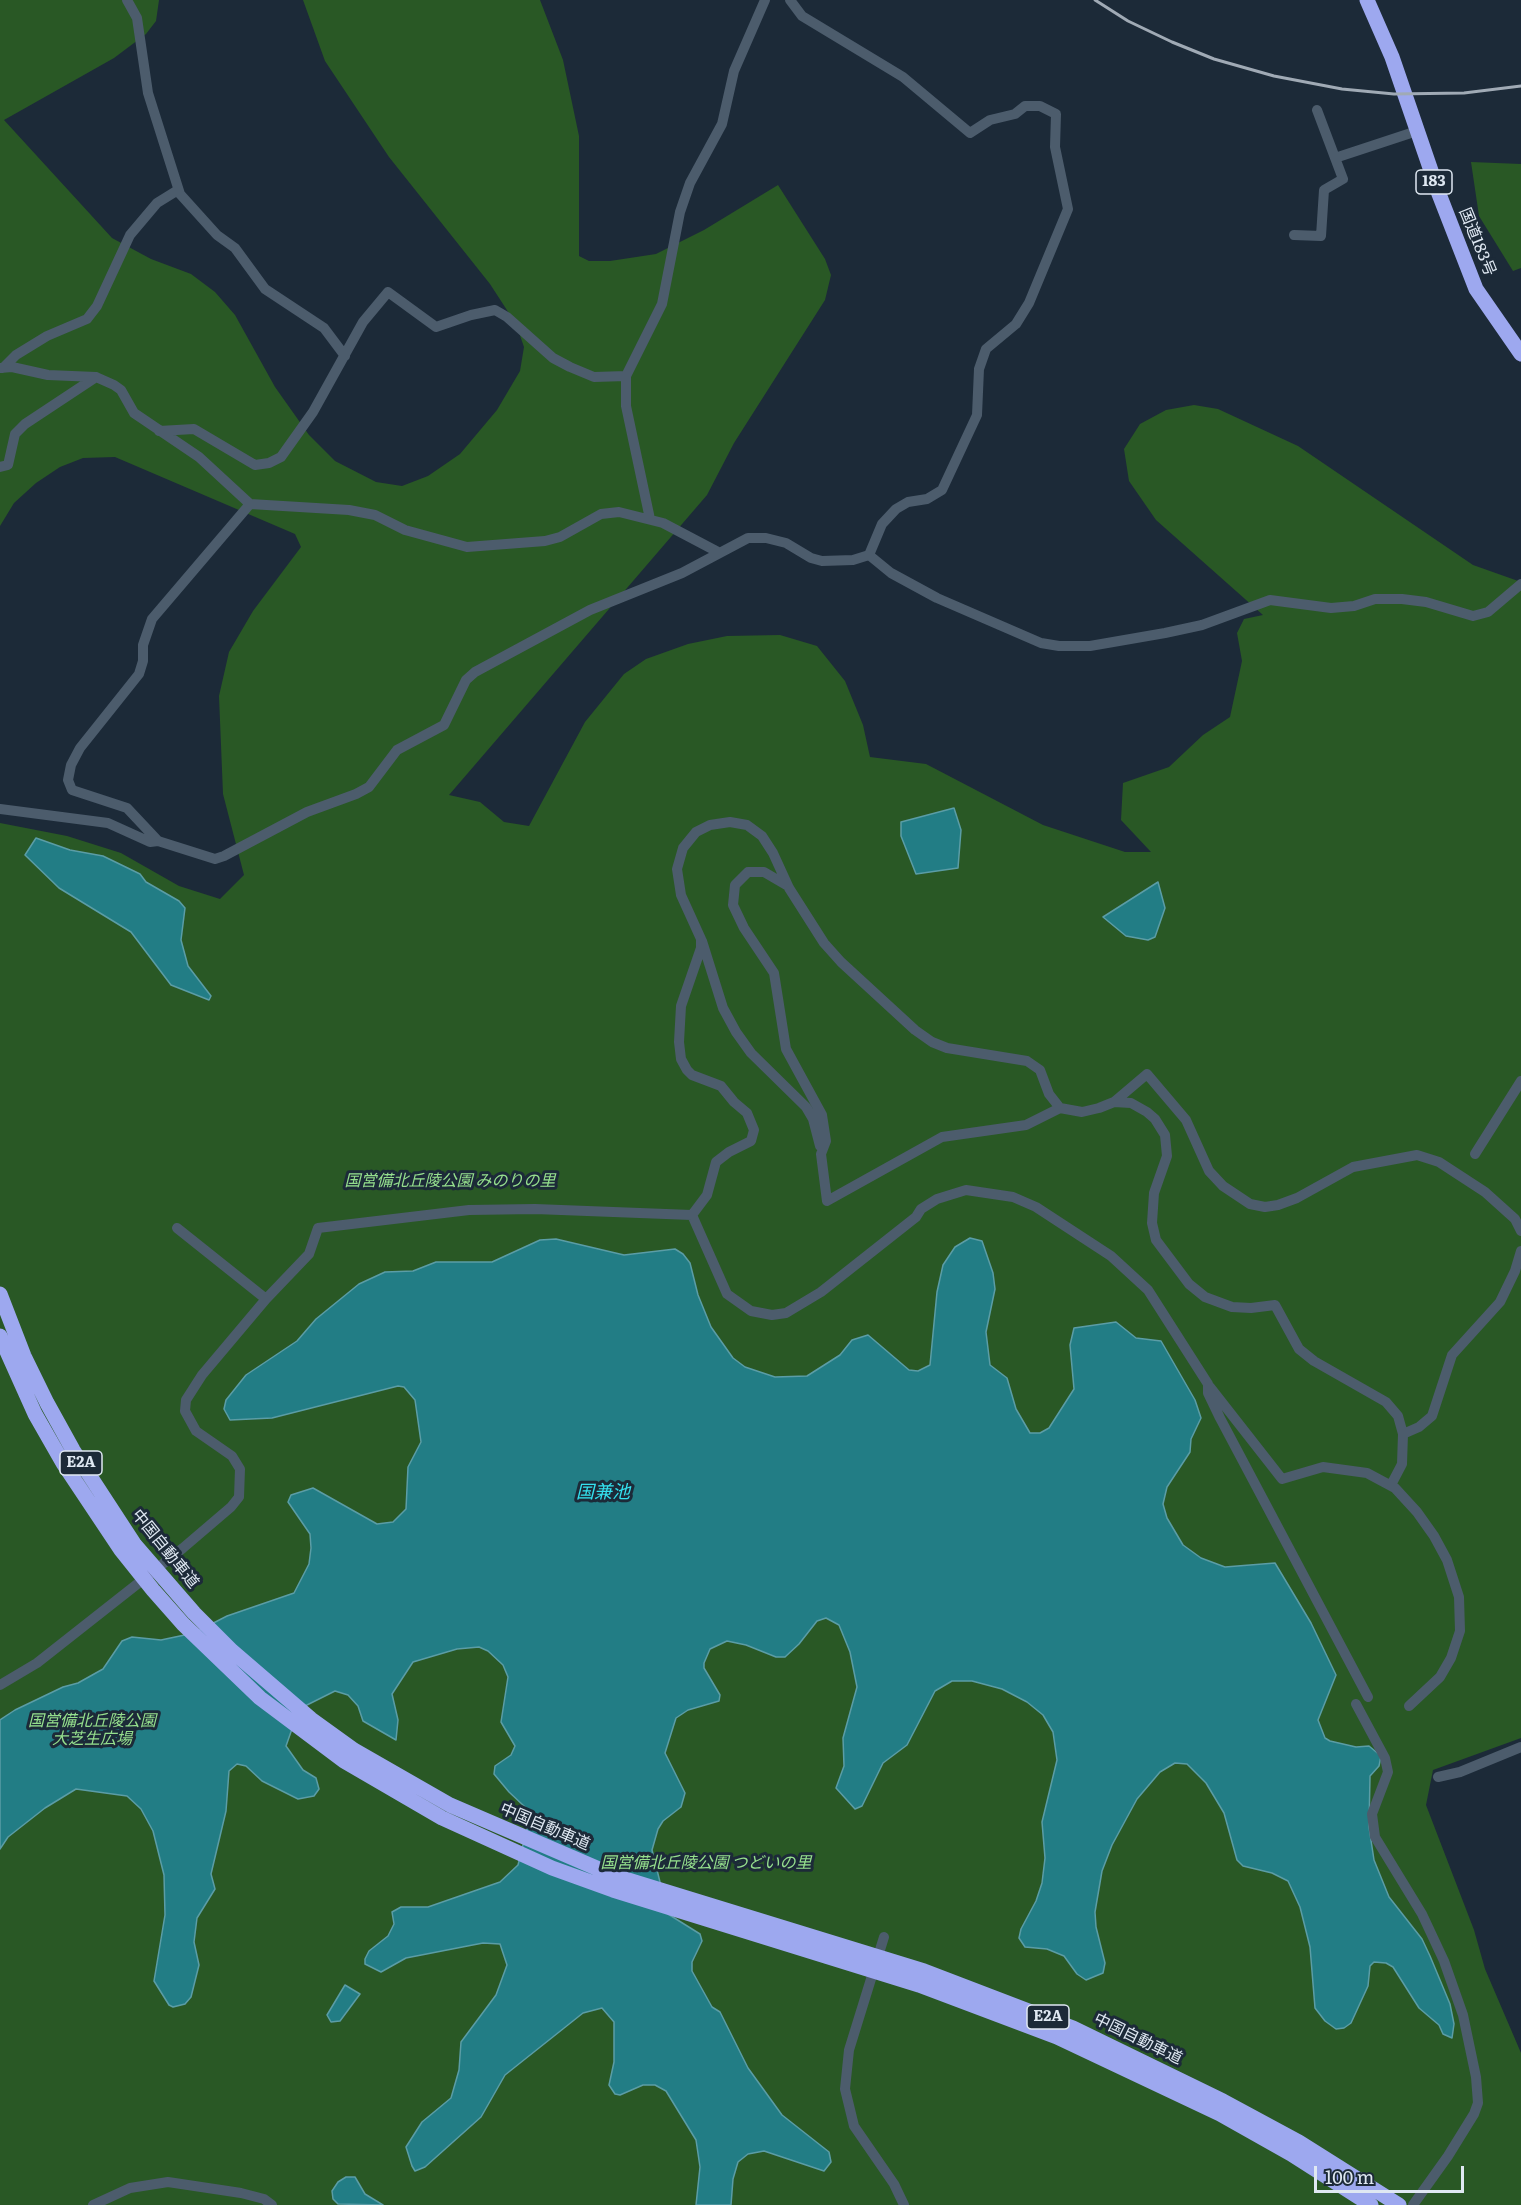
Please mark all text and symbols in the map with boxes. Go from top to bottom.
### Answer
road number: 183 [1416,170,1452,194]
street label: 国道183号 [1455,205,1499,279]
park label: 国営備北丘陵公園 みのりの里 [344,1171,556,1191]
road number: E2A [60,1451,102,1475]
water label: 国兼池 [576,1482,630,1504]
street label: 中国自動車道 [127,1506,203,1592]
park label: 国営備北丘陵公園 大芝生広場 [28,1711,156,1749]
street label: 中国自動車道 [497,1799,593,1855]
park label: 国営備北丘陵公園 つどいの里 [600,1853,812,1873]
road number: E2A [1027,2005,1069,2029]
street label: 中国自動車道 [1091,2009,1185,2069]
scale bar [1317,2154,1467,2192]
text: 100 m [1325,2163,1374,2190]

